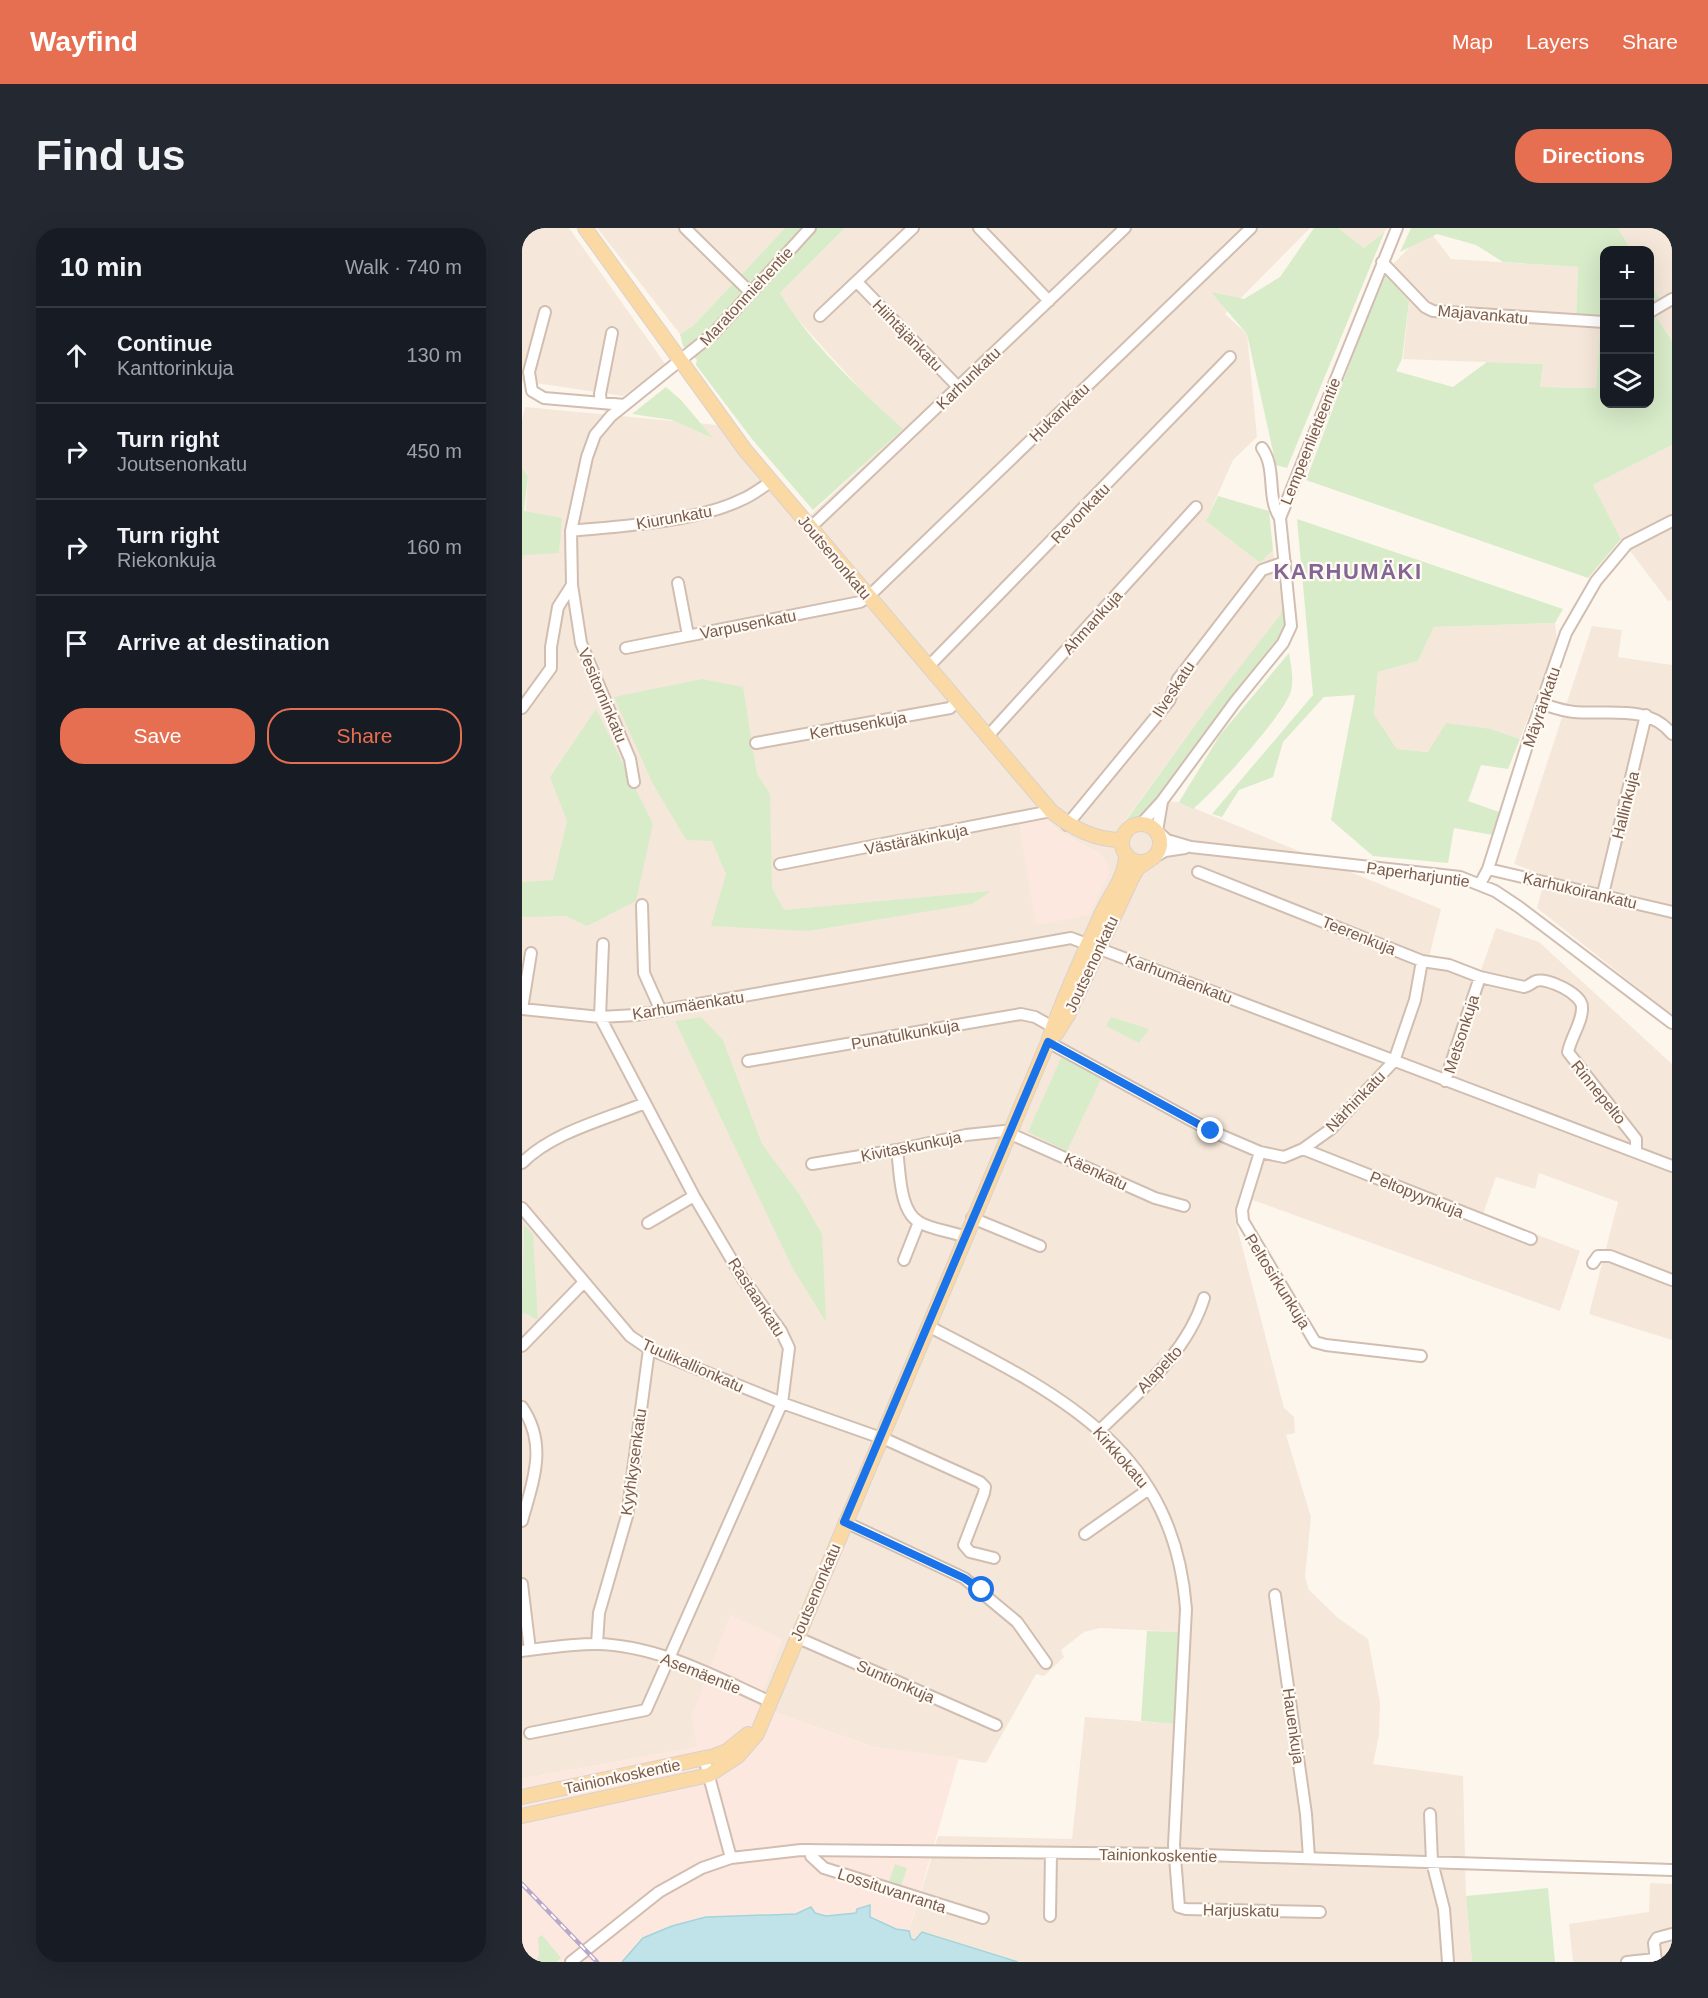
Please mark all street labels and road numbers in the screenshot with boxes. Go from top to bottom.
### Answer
street label: Maratonmiehentie [696,244,796,349]
street label: Hiihtäjänkatu [869,296,946,375]
street label: Majavankatu [1437,302,1529,327]
street label: Karhunkatu [933,344,1004,413]
street label: Lempeenlietteentie [1277,375,1344,507]
street label: Hukankatu [1026,380,1093,445]
street label: Revonkatu [1048,480,1113,547]
street label: Kiurunkatu [635,502,713,533]
street label: Joutsenonkatu [795,512,875,603]
street label: Ahmankuja [1059,587,1126,658]
street label: Varpusenkatu [699,607,798,642]
street label: Vesitorninkatu [575,646,630,745]
street label: Ilveskatu [1149,658,1198,720]
street label: Mäyränkatu [1520,665,1563,749]
street label: Kerttusenkuja [808,709,908,742]
street label: Hallinkuja [1609,769,1642,841]
street label: Västäräkinkuja [863,821,969,858]
street label: Paperharjuntie [1365,859,1471,890]
street label: Karhukoirankatu [1521,869,1639,912]
street label: Joutsenonkatu [1062,913,1121,1015]
street label: Teerenkuja [1319,913,1398,958]
street label: Karhumäenkatu [1123,950,1235,1007]
street label: Karhumäenkatu [631,988,745,1023]
street label: Metsonkuja [1441,993,1482,1076]
street label: Punatulkunkuja [850,1017,961,1052]
street label: Rinnepelto [1568,1057,1629,1127]
street label: Närhinkatu [1322,1068,1388,1135]
street label: Kivitaskunkuja [859,1128,963,1165]
street label: Käenkatu [1062,1149,1130,1193]
street label: Peltopyynkuja [1367,1168,1466,1221]
street label: Peltosirkunkuja [1242,1231,1314,1332]
street label: Rastaankatu [725,1255,788,1340]
street label: Tuulikallionkatu [639,1335,746,1396]
street label: Alapelto [1133,1342,1185,1396]
street label: Kyyhkysenkatu [618,1408,649,1517]
street label: Kirkkokatu [1090,1424,1152,1491]
street label: Joutsenonkatu [787,1541,844,1643]
street label: Asemäentie [658,1650,743,1697]
street label: Suntionkuja [854,1657,938,1706]
street label: Hauenkuja [1280,1687,1307,1765]
street label: Tainionkoskentie [562,1756,682,1797]
street label: Tainionkoskentie [1099,1846,1217,1865]
street label: Lossituvanranta [835,1865,948,1916]
street label: Harjuskatu [1203,1901,1279,1920]

